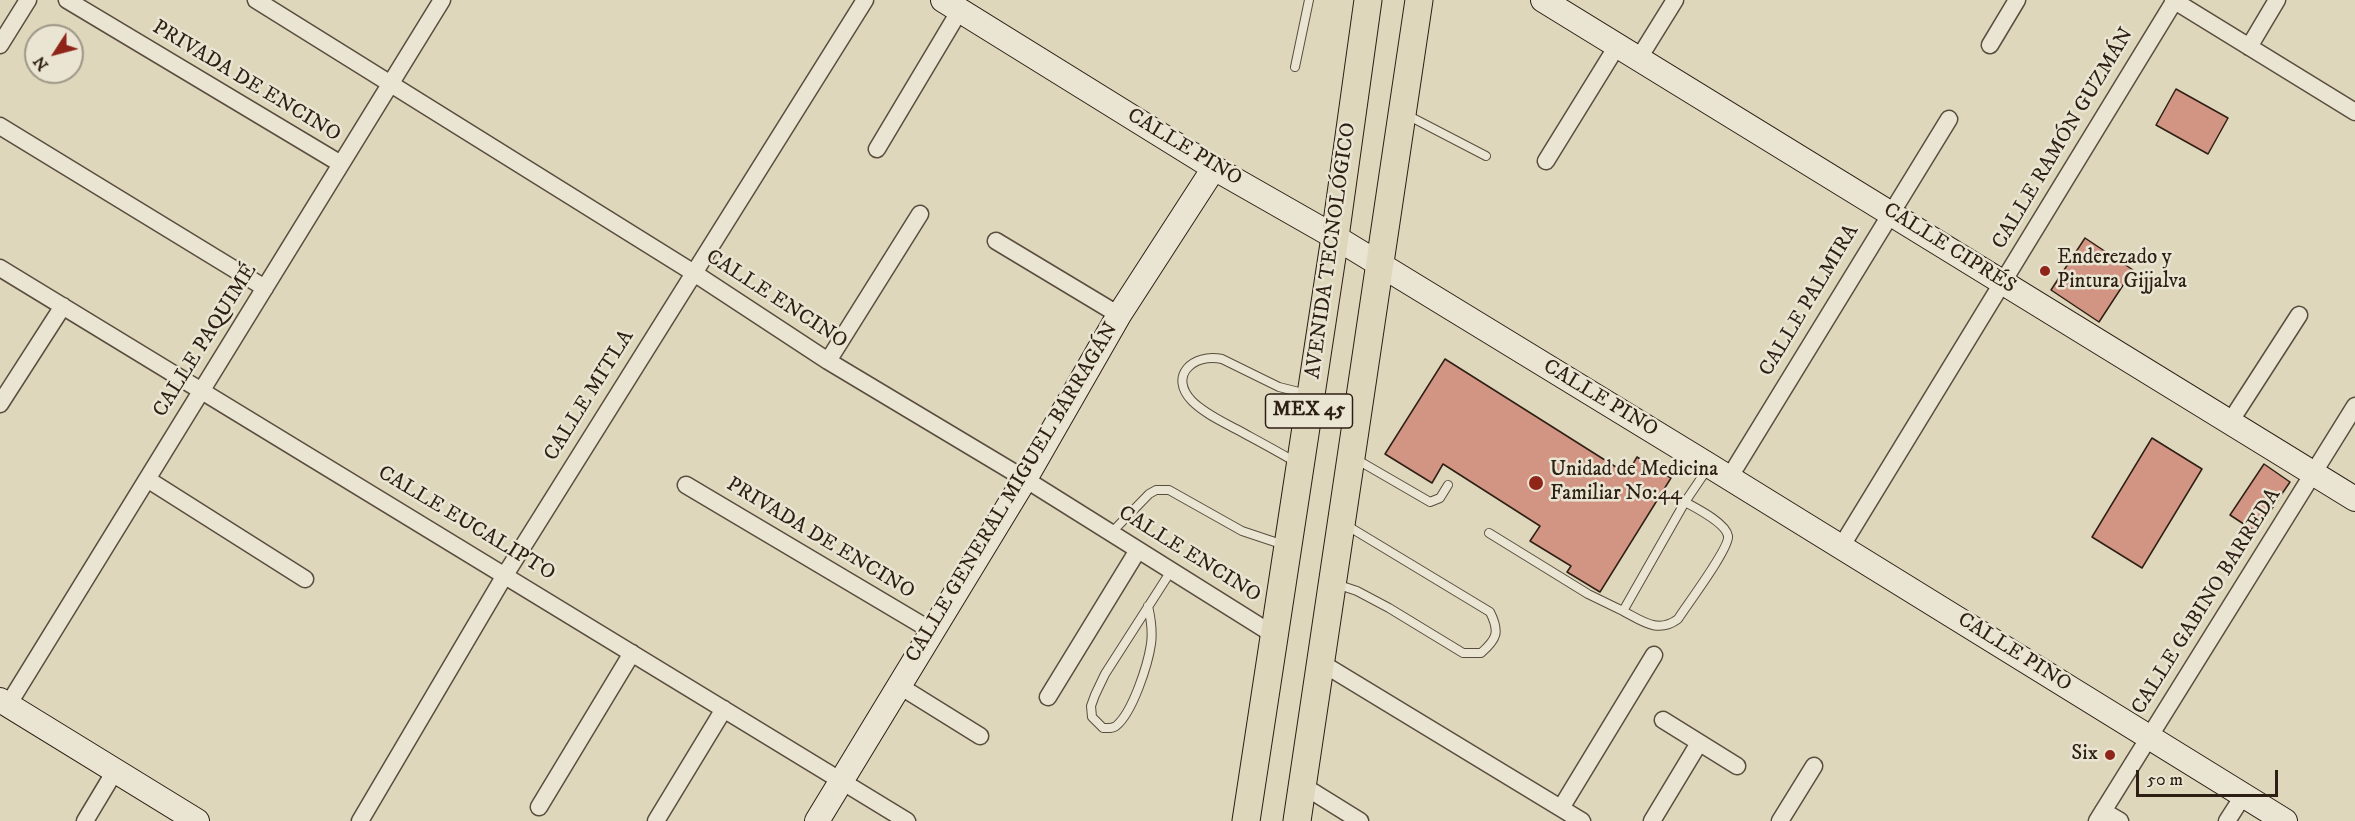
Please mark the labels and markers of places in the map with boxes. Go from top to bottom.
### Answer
place label: Enderezado y Pintura Gijjalva [2057,246,2187,296]
marker: Enderezado y Pintura Gijjalva [2038,264,2052,278]
place label: Unidad de Medicina Familiar No:44 [1550,458,1718,508]
marker: Unidad de Medicina Familiar No:44 [1527,474,1545,492]
place label: Six [2071,742,2098,768]
marker: Six [2103,748,2117,762]

